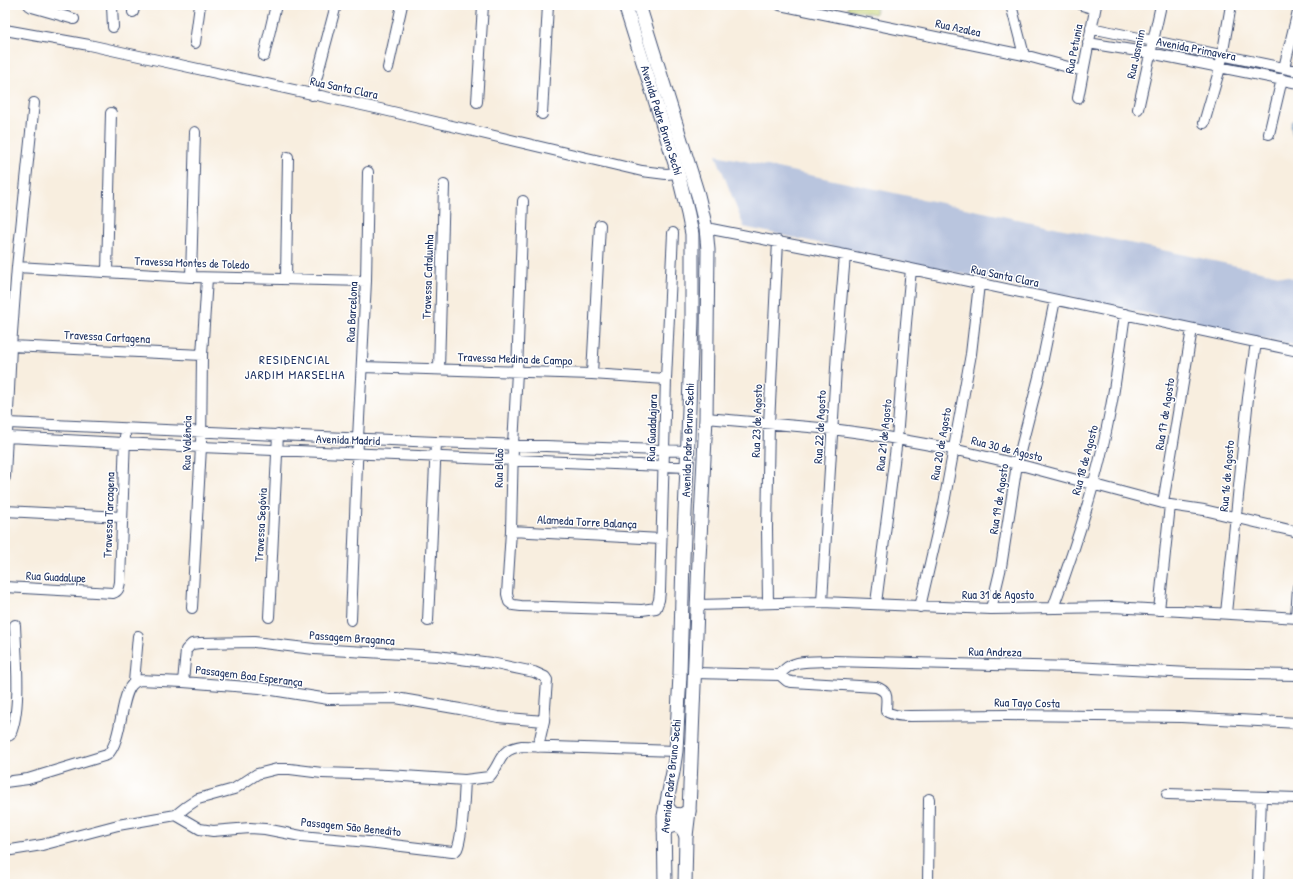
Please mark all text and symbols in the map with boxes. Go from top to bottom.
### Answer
street label: Rua Azalea [934,14,983,41]
street label: Rua Petunia [1060,22,1087,75]
street label: Rua Jasmim [1122,27,1149,80]
street label: Avenida Primavera [1155,32,1238,65]
street label: Avenida Padre Bruno Sechi [637,63,687,177]
street label: Rua Santa Clara [309,72,380,103]
street label: Travessa Catalunha [418,234,437,320]
street label: Travessa Montes de Toledo [134,252,250,273]
street label: Rua Santa Clara [970,260,1041,291]
street label: Rua Barcelona [341,281,362,343]
street label: Travessa Cartagena [64,326,151,347]
street label: Travessa Medina de Campo [457,348,573,369]
district label: RESIDENCIAL JARDIM MARSELHA [245,350,345,383]
street label: Rua 17 de Agosto [1150,377,1179,451]
street label: Avenida Padre Bruno Sechi [677,383,698,497]
street label: Rua 23 de Agosto [747,384,766,458]
street label: Rua 22 de Agosto [809,390,830,464]
street label: Rua Guadalajara [642,394,661,462]
street label: Rua 21 de Agosto [871,398,896,472]
street label: Rua 20 de Agosto [926,406,955,481]
street label: Rua Valência [178,415,195,470]
street label: Rua 18 de Agosto [1067,423,1102,497]
street label: Avenida Madrid [316,430,381,449]
street label: Rua 30 de Agosto [970,431,1045,466]
street label: Rua 16 de Agosto [1215,439,1238,512]
street label: Rua Bilão [490,448,507,488]
street label: Rua 19 de Agosto [985,462,1012,535]
street label: Travessa Tarcagena [99,472,119,558]
street label: Travessa Segóvia [250,487,271,562]
street label: Alameda Torre Balança [537,510,637,533]
street label: Rua Guadalupe [25,566,87,587]
street label: Rua 31 de Agosto [962,586,1034,603]
street label: Passagem Braganca [309,626,396,649]
street label: Rua Andreza [968,643,1022,660]
street label: Passagem Boa Esperança [195,660,304,691]
street label: Rua Tayo Costa [994,693,1060,712]
street label: Avenida Padre Bruno Sechi [656,718,685,834]
street label: Passagem São Benedito [300,813,402,840]

